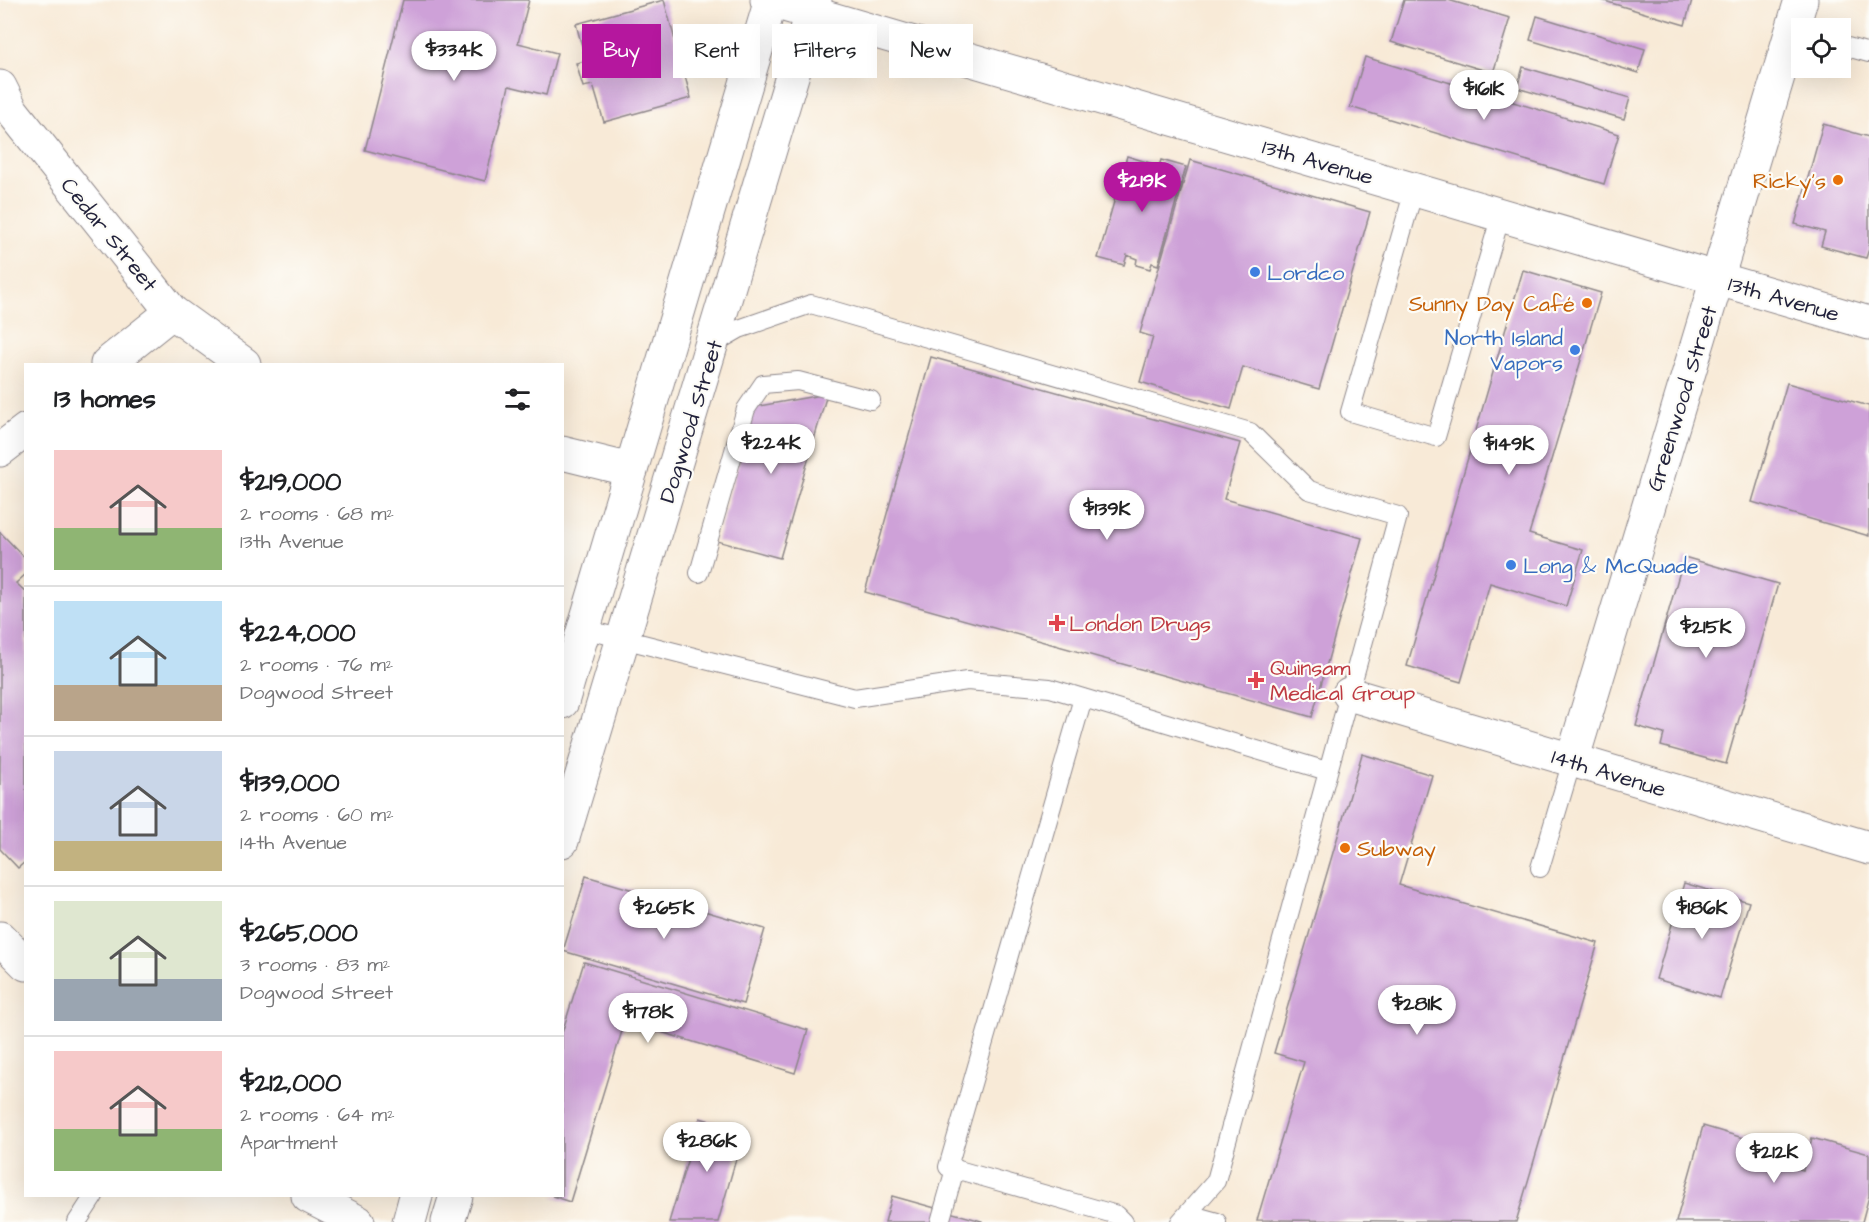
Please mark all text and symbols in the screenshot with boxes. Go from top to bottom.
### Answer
map controls [1791,18,1851,78]
button: locate [1791,18,1851,78]
chip: Buy [582,24,661,78]
chip: Rent [673,24,760,78]
chip: Filters [772,24,877,78]
chip: New [889,24,973,78]
pin: $334K [412,31,496,82]
text: $334K [425,36,483,64]
pin: $161K [1442,70,1526,121]
text: $161K [1464,75,1504,103]
street label: 13th Avenue [1258,132,1377,193]
pin: $219K [1100,162,1184,213]
place label: Ricky's [1753,166,1826,198]
text: $219K [1118,167,1166,195]
street label: Cedar Street [53,171,165,299]
marker: Ricky's [1831,173,1845,187]
place label: Lordco [1267,258,1345,289]
marker: Lordco [1248,265,1262,279]
street label: 13th Avenue [1724,269,1843,330]
place label: Sunny Day Café [1409,289,1575,321]
marker: Sunny Day Café [1580,296,1594,310]
street label: Greenwood Street [1639,302,1725,495]
place label: North Island Vapors [1445,323,1563,379]
street label: Dogwood Street [652,336,732,507]
marker: North Island Vapors [1568,343,1582,357]
text: 13 homes [54,381,156,417]
icon: filters [501,383,534,416]
pin: $224K [729,424,813,475]
pin: $149K [1467,425,1551,476]
text: $224K [741,429,801,457]
text: $149K [1484,430,1534,458]
text: $219,000 [240,464,341,500]
icon: home [102,474,174,546]
pin: $139K [1065,490,1149,541]
text: $139K [1083,495,1131,523]
text: 2 rooms · 68 m² [240,500,394,528]
text: 13th Avenue [240,528,344,556]
place label: Long & McQuade [1523,551,1699,583]
marker: Long & McQuade [1504,558,1518,572]
pin: $215K [1664,608,1748,659]
place label: London Drugs [1069,609,1211,641]
text: $215K [1680,613,1732,641]
text: $224,000 [240,615,356,651]
marker: London Drugs [1050,616,1064,630]
icon: home [102,625,174,697]
text: 2 rooms · 76 m² [240,651,393,679]
place label: Quinsam Medical Group [1270,653,1415,709]
marker: Quinsam Medical Group [1247,671,1265,689]
text: Dogwood Street [240,679,393,707]
street label: 14th Avenue [1548,741,1670,806]
text: $139,000 [240,765,340,801]
icon: home [102,775,174,847]
text: 2 rooms · 60 m² [240,801,394,829]
text: 14th Avenue [240,829,347,857]
place label: Subway [1357,834,1436,866]
marker: Subway [1338,841,1352,855]
pin: $265K [622,889,706,940]
pin: $186K [1660,889,1744,940]
text: $265K [633,894,695,922]
text: $186K [1676,894,1728,922]
text: $265,000 [240,915,358,951]
icon: home [102,925,174,997]
text: 3 rooms · 83 m² [240,951,390,979]
text: Dogwood Street [240,979,393,1007]
pin: $281K [1375,985,1459,1036]
text: $281K [1392,990,1442,1018]
pin: $178K [606,993,690,1044]
text: $178K [622,998,674,1026]
text: $212,000 [240,1065,341,1101]
icon: home [102,1075,174,1147]
text: 2 rooms · 64 m² [240,1101,395,1129]
pin: $286K [665,1122,749,1173]
text: $286K [677,1127,737,1155]
text: Apartment [240,1129,338,1157]
pin: $212K [1732,1133,1816,1184]
text: $212K [1750,1138,1798,1166]

